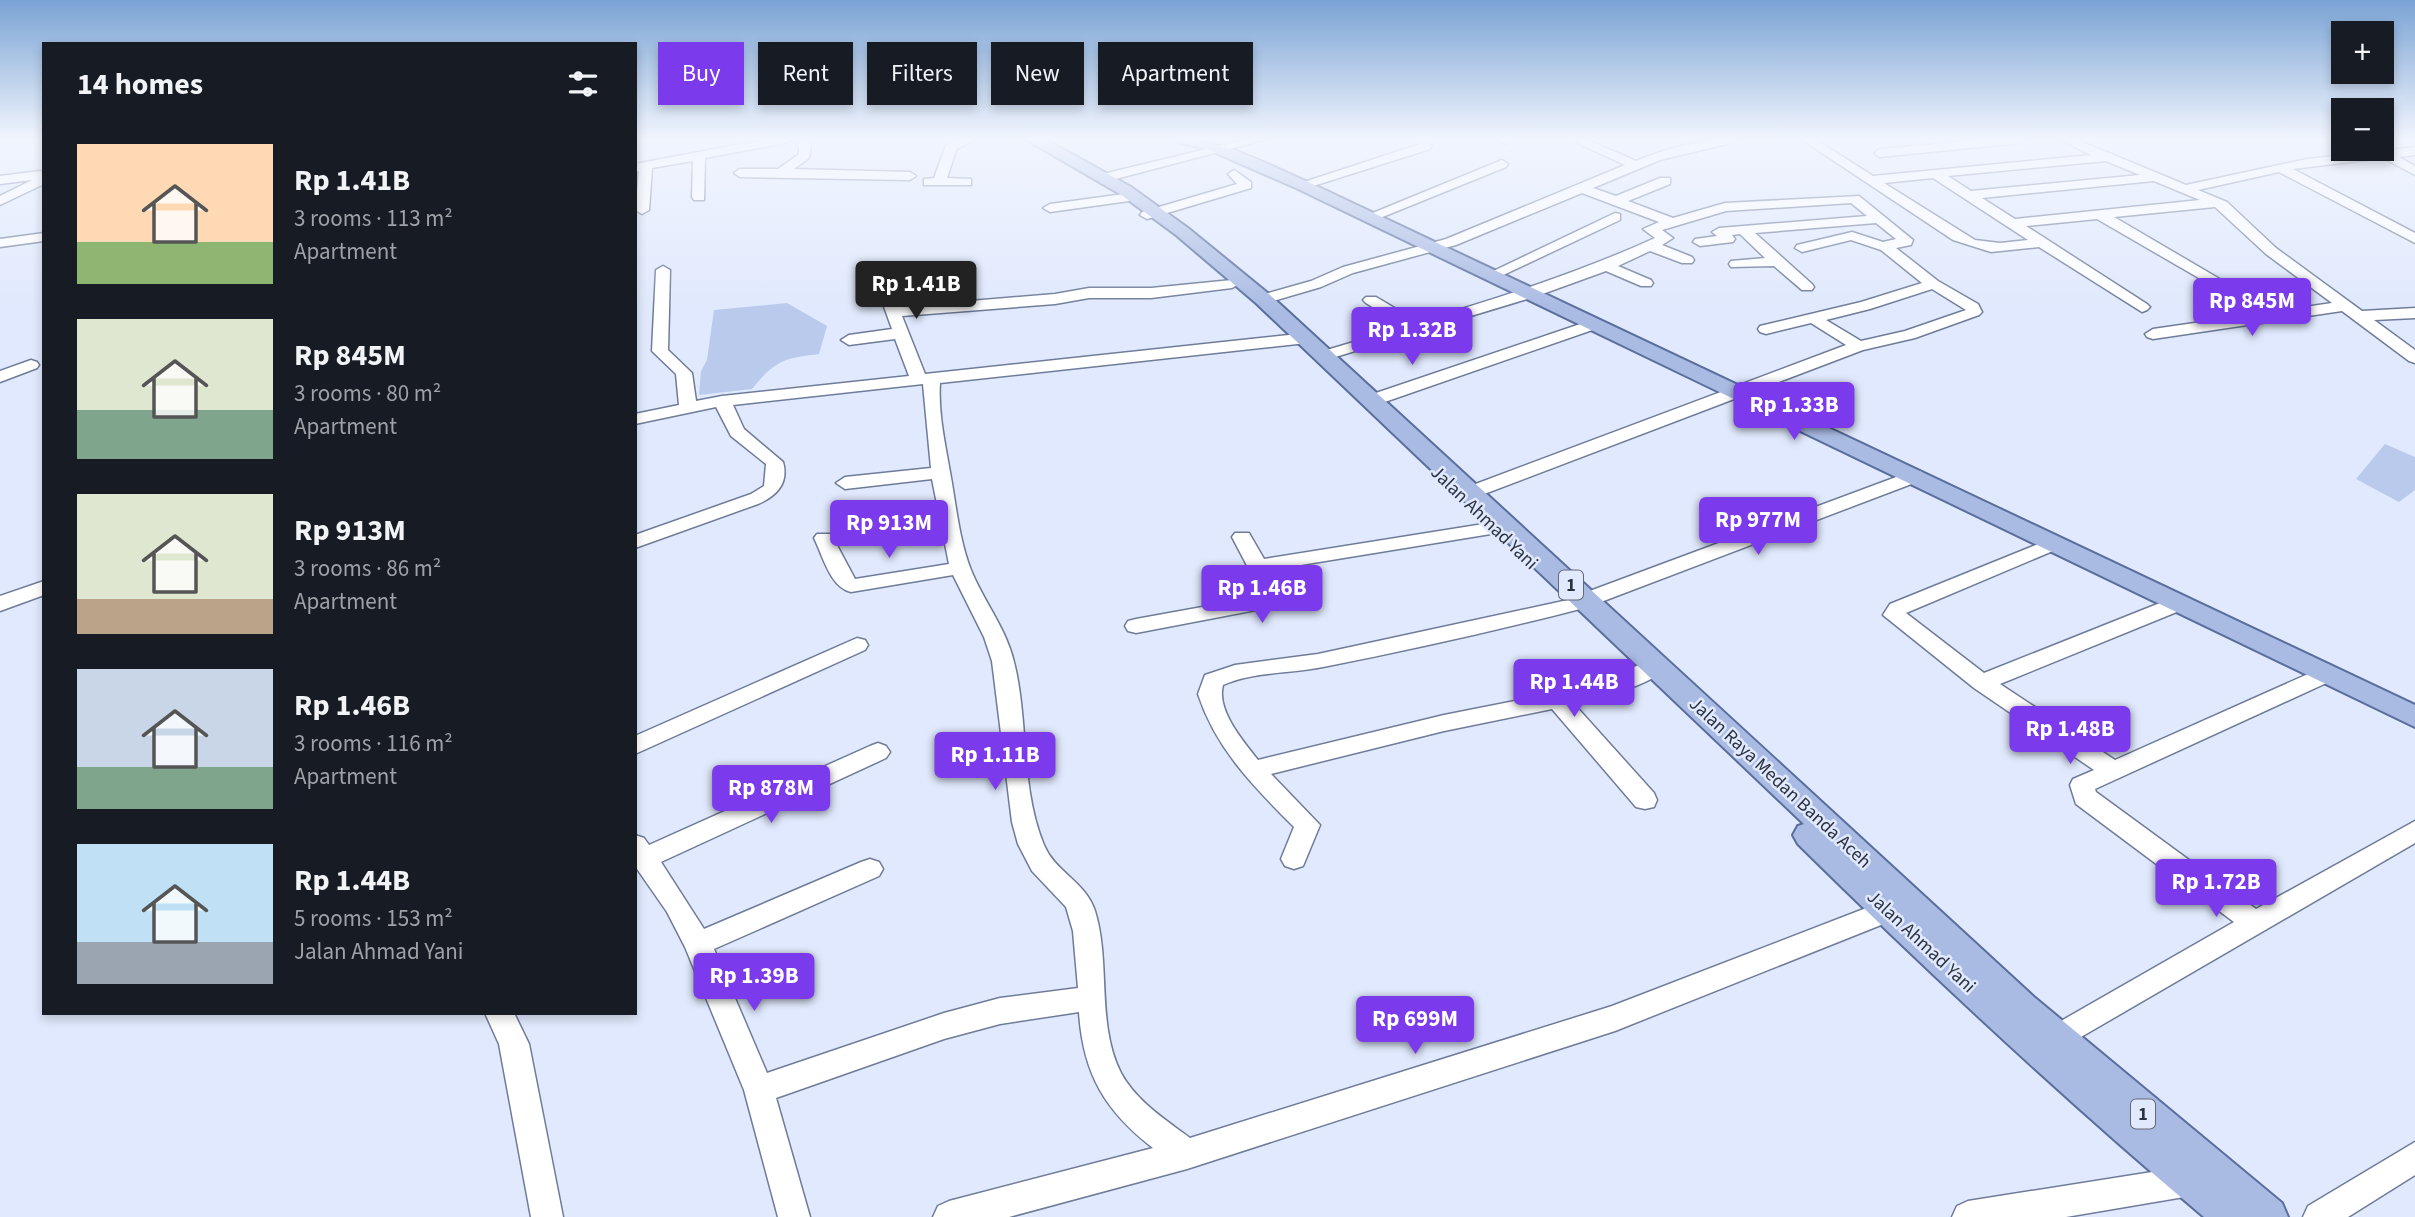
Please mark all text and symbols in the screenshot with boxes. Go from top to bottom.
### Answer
map controls [2331,21,2394,161]
button: + [2331,21,2394,84]
chip: Buy [658,42,744,105]
chip: Rent [758,42,853,105]
chip: Filters [867,42,977,105]
chip: New [991,42,1084,105]
chip: Apartment [1098,42,1253,105]
text: 14 homes [77,63,203,106]
icon: filters [564,65,602,103]
button: − [2331,98,2394,161]
text: Rp 1.41B [294,159,410,202]
icon: home [133,172,217,256]
text: 3 rooms · 113 m² [294,202,453,235]
text: Apartment [294,235,397,268]
pin: Rp 1.41B [844,262,988,321]
text: Rp 1.41B [871,267,961,300]
pin: Rp 845M [2187,278,2317,338]
text: Rp 845M [2209,284,2295,317]
pin: Rp 1.32B [1340,308,1484,367]
text: Rp 1.32B [1367,313,1457,346]
text: Rp 845M [294,334,406,377]
icon: home [133,347,217,431]
text: 3 rooms · 80 m² [294,377,441,410]
pin: Rp 1.33B [1722,382,1866,442]
text: Rp 1.33B [1749,388,1839,421]
text: Apartment [294,410,397,443]
street label: Jalan Ahmad Yani [1424,460,1544,576]
pin: Rp 977M [1693,498,1823,557]
pin: Rp 913M [824,500,954,560]
text: Rp 977M [1715,503,1801,536]
text: Rp 913M [846,506,932,539]
text: Rp 913M [294,509,406,552]
icon: home [133,522,217,606]
text: 3 rooms · 86 m² [294,552,441,585]
pin: Rp 1.46B [1190,566,1334,625]
road number: 1 [1559,570,1583,600]
text: Rp 1.46B [1217,571,1307,604]
text: Apartment [294,585,397,618]
pin: Rp 1.44B [1502,660,1646,719]
text: Rp 1.44B [1529,665,1619,698]
text: Rp 1.46B [294,684,410,727]
street label: Jalan Raya Medan Banda Aceh [1683,691,1877,875]
icon: home [133,697,217,781]
pin: Rp 1.48B [1998,706,2142,766]
text: Rp 1.48B [2025,712,2115,745]
text: 3 rooms · 116 m² [294,727,453,760]
pin: Rp 1.11B [923,732,1067,792]
text: Rp 1.11B [950,738,1040,771]
text: Apartment [294,760,397,793]
pin: Rp 878M [706,766,836,825]
text: Rp 878M [728,771,814,804]
text: Rp 1.44B [294,859,410,902]
pin: Rp 1.72B [2144,860,2288,919]
text: Rp 1.72B [2171,865,2261,898]
icon: home [133,872,217,956]
street label: Jalan Ahmad Yani [1861,884,1981,1000]
text: 5 rooms · 153 m² [294,902,453,935]
text: Jalan Ahmad Yani [294,935,464,968]
pin: Rp 1.39B [682,954,826,1013]
text: Rp 1.39B [709,959,799,992]
pin: Rp 699M [1350,996,1480,1056]
text: Rp 699M [1372,1002,1458,1035]
road number: 1 [2131,1100,2155,1128]

